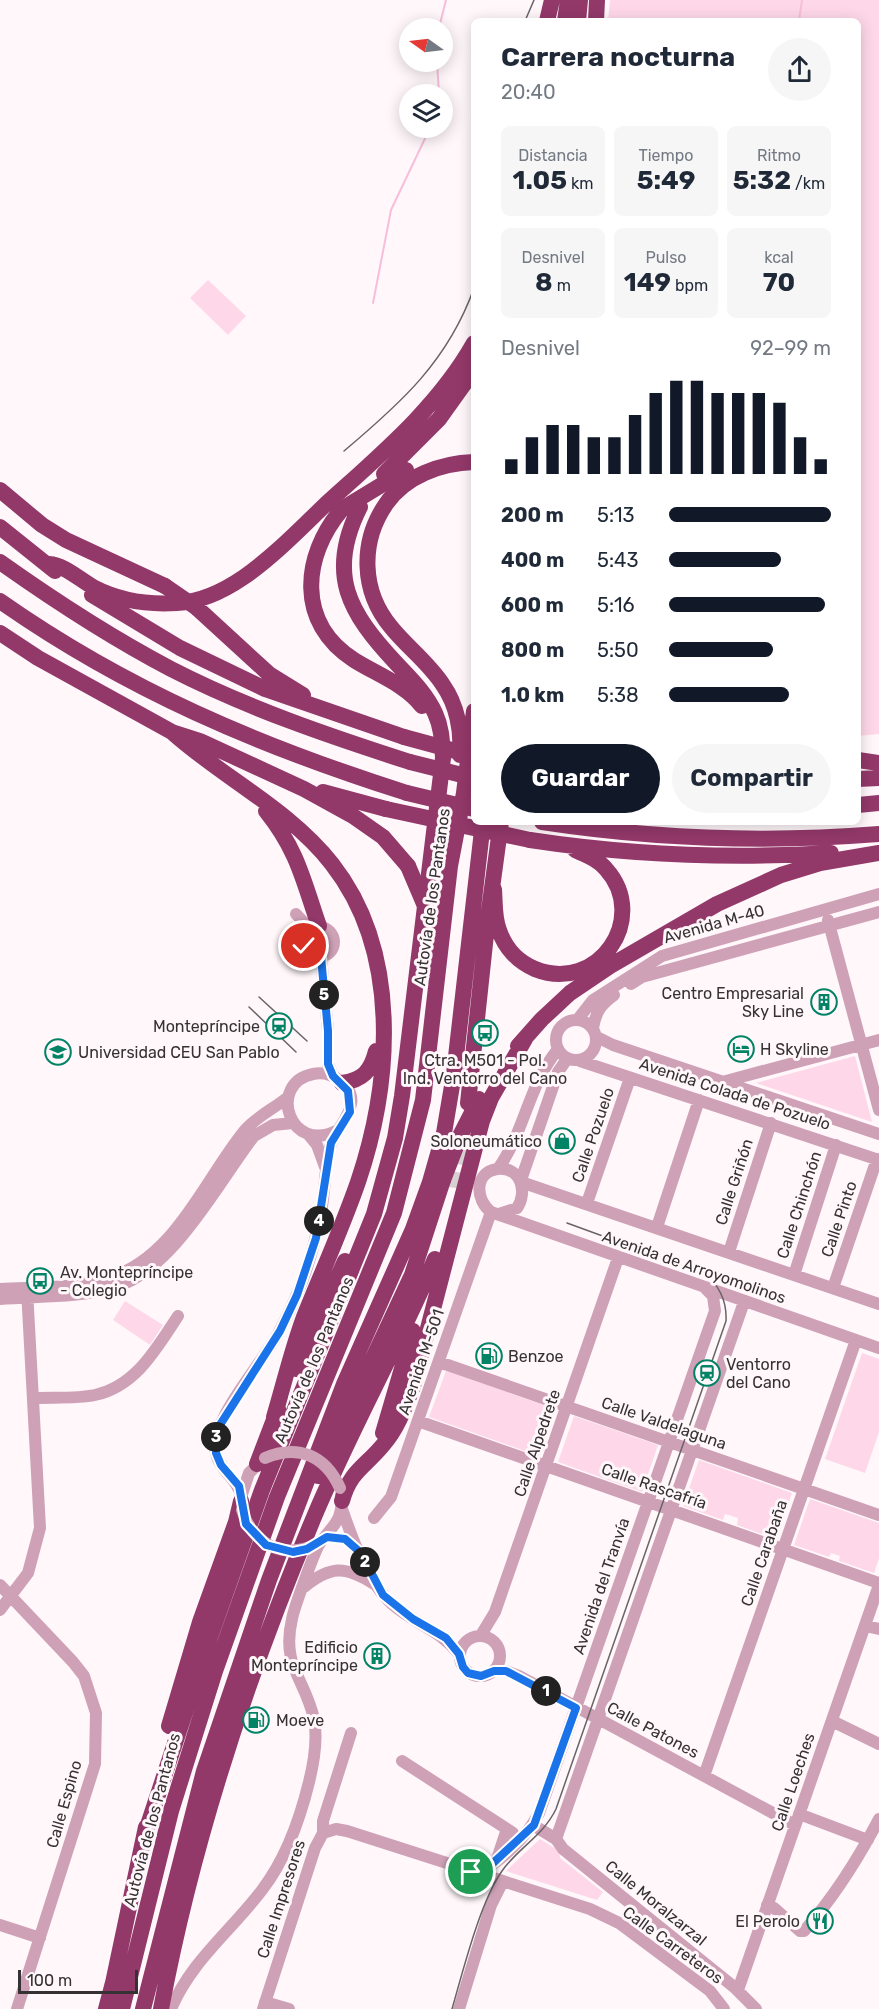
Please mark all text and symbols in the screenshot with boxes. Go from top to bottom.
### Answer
north arrow [399,18,453,72]
map controls [399,18,453,138]
button: share [768,38,831,101]
text: Carrera nocturna [501,41,735,73]
text: 20:40 [501,80,556,104]
button: layers [399,84,453,138]
text: Distancia [518,146,588,165]
text: Tiempo [639,146,694,165]
text: Ritmo [757,146,801,165]
text: 1.05 [512,165,567,196]
text: 5:49 [637,165,695,196]
text: 5:32 [733,165,791,196]
text: km [567,174,594,193]
text: /km [791,174,825,193]
text: Desnivel [521,248,585,267]
text: Pulso [645,248,687,267]
text: kcal [764,248,794,267]
text: 8 [535,267,553,298]
text: 149 [624,267,671,298]
text: 70 [763,267,795,298]
text: m [553,276,571,295]
text: bpm [671,276,708,295]
text: Desnivel [501,336,580,360]
text: 92–99 m [750,336,831,360]
text: 200 m [501,503,564,527]
text: 5:13 [597,503,635,527]
text: 400 m [501,548,564,572]
text: 5:43 [597,548,638,572]
text: 600 m [501,593,564,617]
text: 5:16 [597,593,635,617]
text: 800 m [501,638,564,662]
text: 5:50 [597,638,639,662]
text: 1.0 km [501,683,564,707]
text: 5:38 [597,683,639,707]
button: Guardar [501,744,660,813]
button: Compartir [672,744,831,813]
street label: Autovía de los Pantanos [410,807,454,987]
street label: Avenida M-40 [661,901,767,947]
pin [278,920,329,971]
icon: check [287,929,320,962]
pin: 5 [309,980,339,1010]
place label: Centro Empresarial Sky Line [662,984,804,1021]
text: 5 [319,985,329,1004]
building icon: Centro Empresarial Sky Line [809,987,839,1017]
station icon: Montepríncipe [264,1011,294,1041]
place label: Montepríncipe [153,1017,260,1036]
bus stop icon: Ctra. M501 - Pol. Ind. Ventorro del Cano [470,1018,500,1048]
hotel icon: H Skyline [726,1034,756,1064]
school or university icon: Universidad CEU San Pablo [43,1037,73,1067]
place label: H Skyline [760,1040,829,1059]
place label: Universidad CEU San Pablo [78,1043,280,1062]
place label: Ctra. M501 - Pol. Ind. Ventorro del Cano [403,1051,567,1088]
street label: Avenida Colada de Pozuelo [637,1054,833,1134]
street label: Calle Pozuelo [568,1085,618,1185]
shop icon: Soloneumático [547,1126,577,1156]
place label: Soloneumático [430,1132,542,1151]
street label: Calle Griñón [711,1136,757,1228]
street label: Calle Chinchón [773,1149,825,1261]
street label: Calle Pinto [817,1178,861,1260]
pin: 4 [304,1206,334,1236]
text: 4 [314,1211,324,1230]
street label: Avenida de Arroyomolinos [600,1227,788,1307]
place label: Av. Montepríncipe - Colegio [60,1263,193,1300]
bus stop icon: Av. Montepríncipe - Colegio [25,1266,55,1296]
street label: Autovía de los Pantanos [270,1274,358,1446]
street label: Avenida M-501 [394,1307,448,1417]
fuel station icon: Benzoe [474,1341,504,1371]
place label: Benzoe [508,1347,564,1366]
place label: Ventorro del Cano [726,1355,791,1392]
station icon: Ventorro del Cano [692,1358,722,1388]
street label: Calle Alpedrete [510,1387,564,1499]
street label: Calle Valdelaguna [599,1393,729,1453]
pin: 3 [201,1422,231,1452]
text: 3 [211,1427,221,1446]
street label: Calle Rascafría [599,1459,709,1513]
street label: Calle Carabaña [737,1497,791,1609]
street label: Avenida del Tranvía [569,1515,633,1657]
pin: 2 [350,1547,380,1577]
text: 2 [360,1552,370,1571]
place label: Edificio Montepríncipe [251,1638,358,1675]
building icon: Edificio Montepríncipe [362,1641,392,1671]
pin: 1 [531,1676,561,1706]
text: 1 [542,1681,550,1700]
street label: Calle Patones [604,1698,702,1762]
fuel station icon: Moeve [241,1705,271,1735]
place label: Moeve [276,1711,324,1730]
street label: Calle Loeches [767,1730,819,1834]
street label: Autovía de los Pantanos [120,1731,184,1909]
street label: Calle Espino [42,1758,86,1850]
street label: Calle Impresores [253,1837,309,1961]
pin [445,1846,496,1897]
icon: arrive [454,1855,487,1888]
street label: Calle Moralzarzal [602,1856,710,1950]
street label: Calle Carreteros [619,1902,727,1988]
restaurant icon: El Perolo [805,1906,835,1936]
place label: El Perolo [735,1912,800,1931]
scale bar [18,1967,138,1994]
text: 100 m [27,1971,72,1990]

